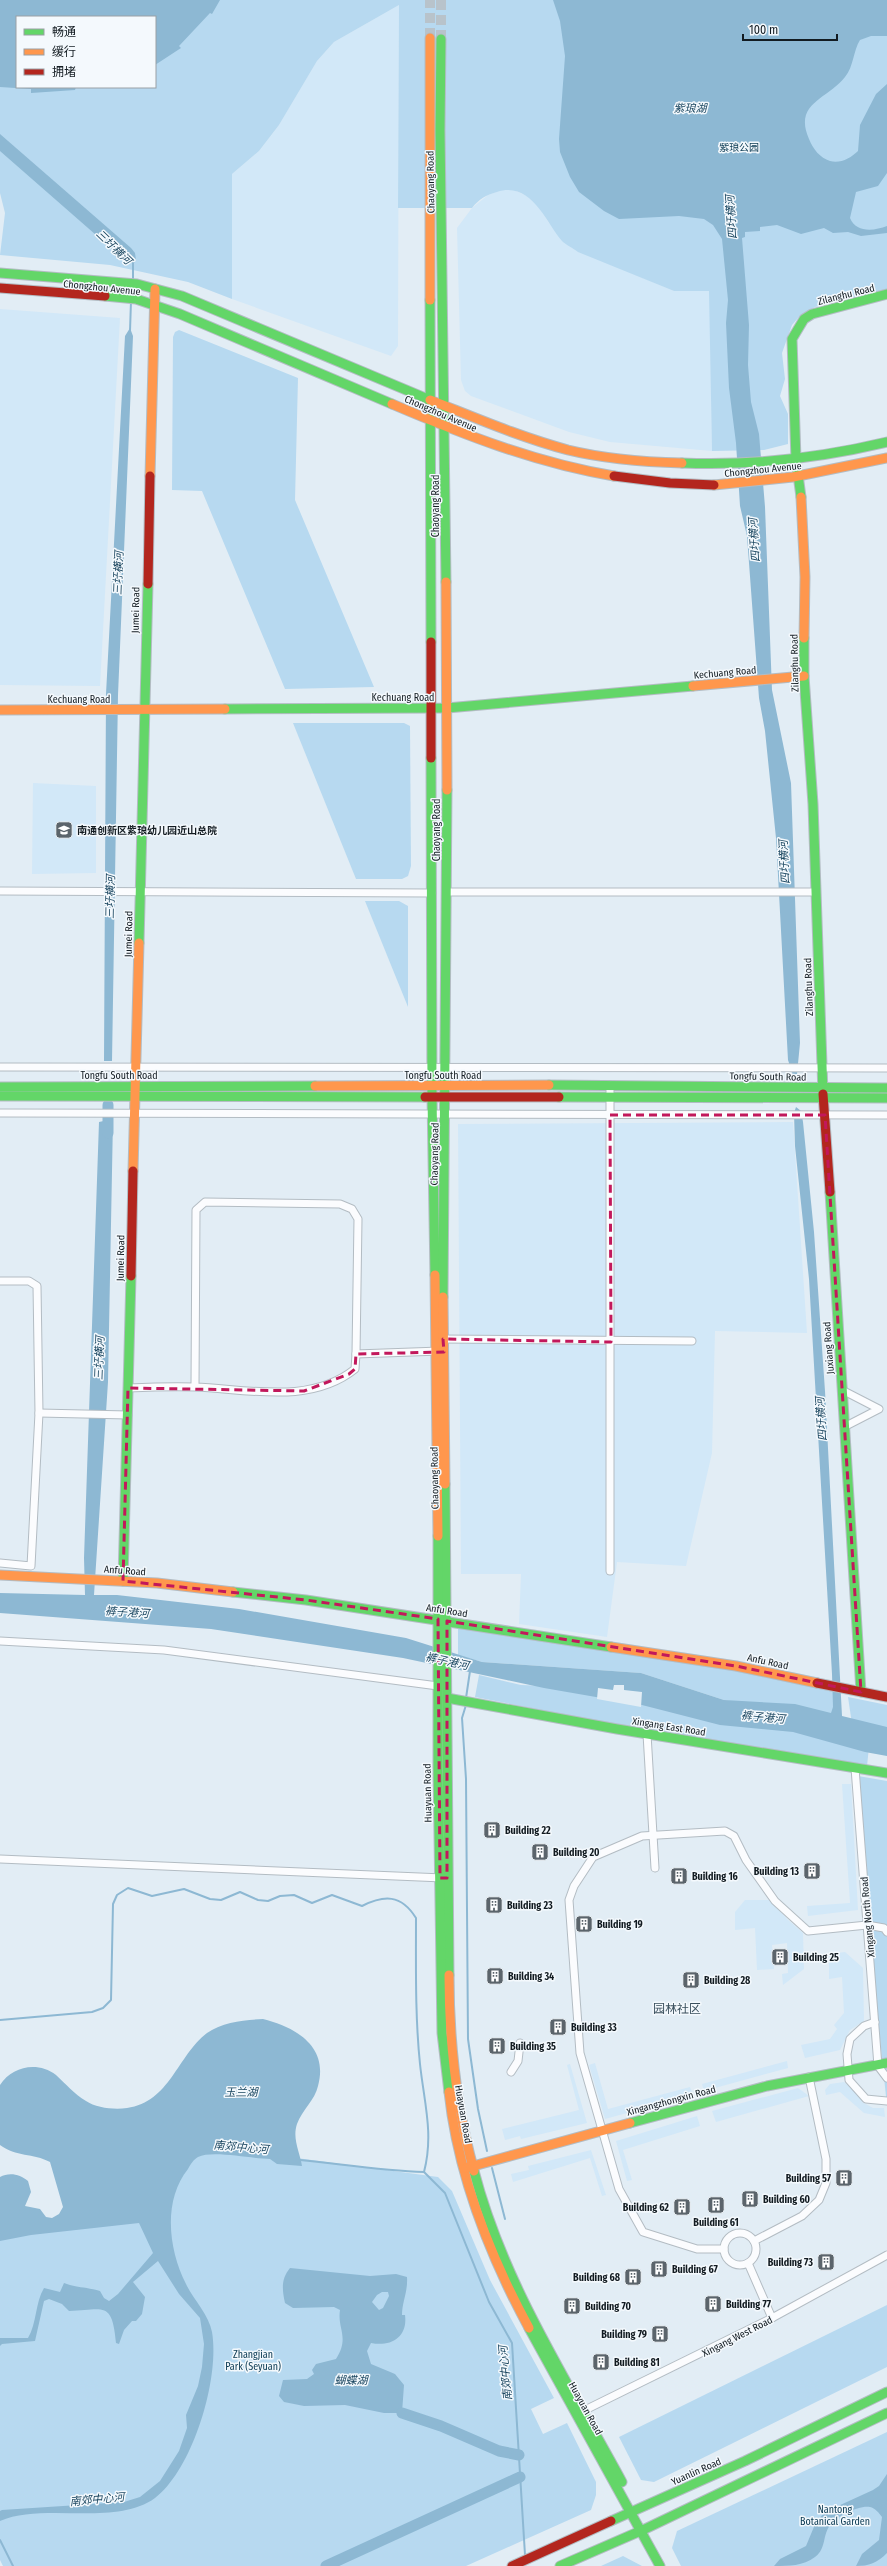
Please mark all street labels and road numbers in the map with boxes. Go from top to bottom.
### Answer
street label: Chaoyang Road [424,151,438,213]
street label: Chongzhou Avenue [63,278,141,298]
street label: Zilanghu Road [817,282,876,308]
street label: Chongzhou Avenue [403,393,479,435]
street label: Chongzhou Avenue [724,460,802,480]
street label: Chaoyang Road [430,475,442,537]
street label: Jumei Road [130,587,142,633]
street label: Zilanghu Road [788,634,802,692]
street label: Kechuang Road [693,664,757,682]
street label: Kechuang Road [372,692,434,704]
street label: Kechuang Road [48,694,110,706]
street label: Chaoyang Road [431,799,443,861]
street label: Jumei Road [123,911,135,957]
street label: Zilanghu Road [802,958,816,1016]
street label: Tongfu South Road [80,1070,158,1082]
street label: Tongfu South Road [404,1070,482,1082]
street label: Tongfu South Road [729,1070,807,1084]
street label: Chaoyang Road [428,1123,442,1185]
street label: Jumei Road [115,1235,127,1281]
street label: Juxiang Road [821,1321,837,1375]
street label: Chaoyang Road [428,1447,442,1509]
street label: Anfu Road [104,1564,146,1578]
street label: Anfu Road [425,1602,468,1620]
street label: Anfu Road [746,1652,790,1672]
street label: Xingang East Road [631,1715,707,1739]
street label: Huayuan Road [421,1763,435,1823]
street label: Xingang North Road [858,1876,877,1958]
street label: Xingangzhongxin Road [625,2083,717,2119]
street label: Huayuan Road [452,2084,474,2144]
street label: Xingang West Road [700,2314,775,2360]
street label: Huayuan Road [566,2380,605,2437]
street label: Yuanlin Road [670,2456,723,2488]

